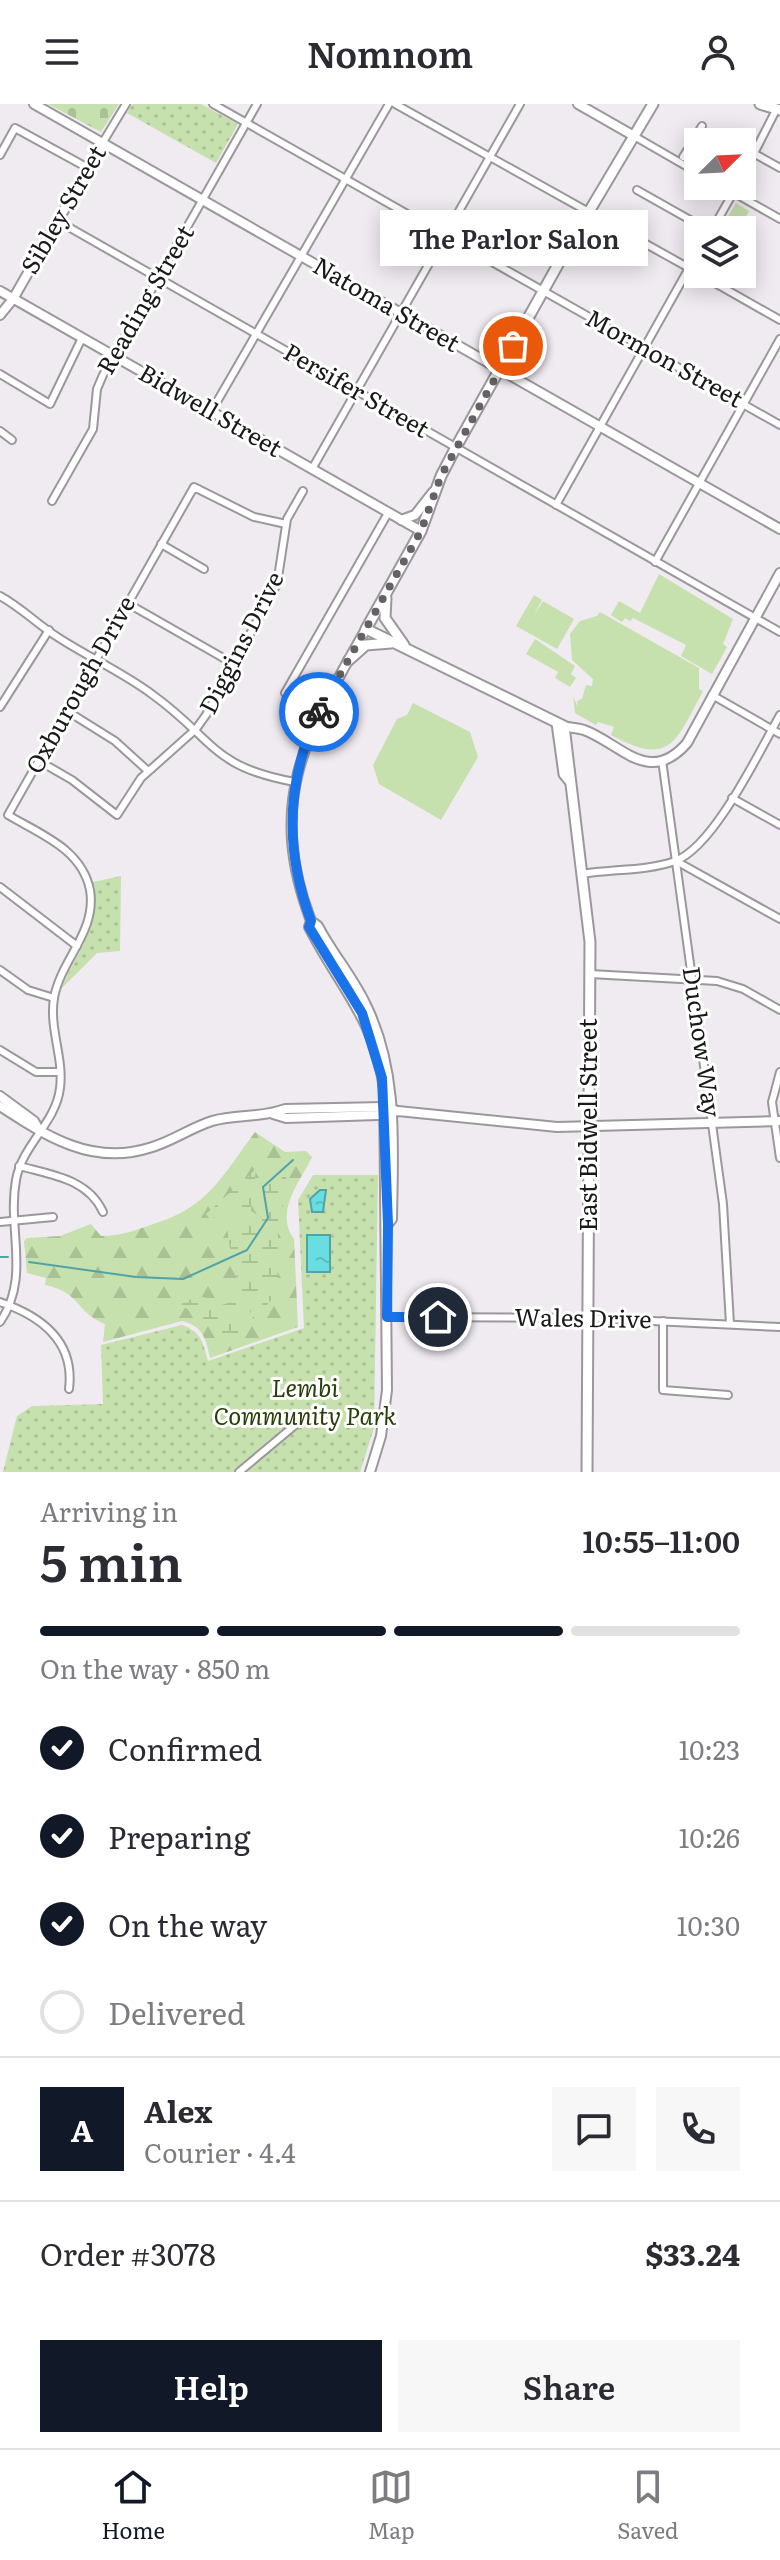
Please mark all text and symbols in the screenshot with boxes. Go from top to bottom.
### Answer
text: Nomnom [307,26,473,79]
icon: menu [40,30,84,74]
icon: person [696,30,740,74]
north arrow [684,128,756,200]
map controls [684,128,756,288]
street label: Sibley Street [11,138,113,280]
callout: The Parlor Salon [379,210,647,266]
button: layers [684,216,756,288]
street label: Reading Street [87,217,201,380]
text: The Parlor Salon [408,218,620,257]
street label: Natoma Street [307,247,467,359]
street label: Mormon Street [580,299,751,415]
pin [479,312,547,380]
icon: bag [491,324,535,368]
street label: Persifer Street [278,333,437,445]
street label: Bidwell Street [133,354,290,464]
street label: Diggins Drive [189,565,291,719]
street label: Oxburough Drive [15,589,142,779]
courier [279,672,359,752]
icon: bike [297,690,341,734]
street label: Duchow Way [676,964,731,1119]
street label: East Bidwell Street [569,1018,604,1232]
pin [404,1283,472,1351]
icon: home [416,1295,460,1339]
street label: Wales Drive [514,1298,652,1335]
park label: Lembi Community Park [213,1369,397,1432]
text: Arriving in [40,1491,178,1530]
text: 10:55–11:00 [582,1518,740,1562]
text: 5 min [40,1521,183,1598]
text: On the way · 850 m [40,1648,270,1687]
icon: check [40,1726,84,1770]
text: Confirmed [108,1726,262,1770]
text: 10:23 [679,1729,740,1768]
icon: check [40,1814,84,1858]
text: Preparing [108,1814,250,1858]
text: 10:26 [679,1817,740,1856]
icon: check [40,1902,84,1946]
text: On the way [108,1902,267,1946]
text: 10:30 [677,1905,740,1944]
text: Delivered [108,1990,245,2034]
button: chat [552,2087,636,2171]
button: phone [656,2087,740,2171]
text: Alex [144,2088,212,2132]
text: A [71,2107,93,2151]
text: Courier · 4.4 [144,2132,296,2171]
text: Order #3078 [40,2231,216,2275]
text: $33.24 [645,2231,740,2275]
button: Help [40,2340,382,2432]
button: Share [398,2340,740,2432]
tab: Home [101,2465,165,2546]
tab: Map [368,2465,415,2546]
tab: Saved [617,2465,679,2546]

